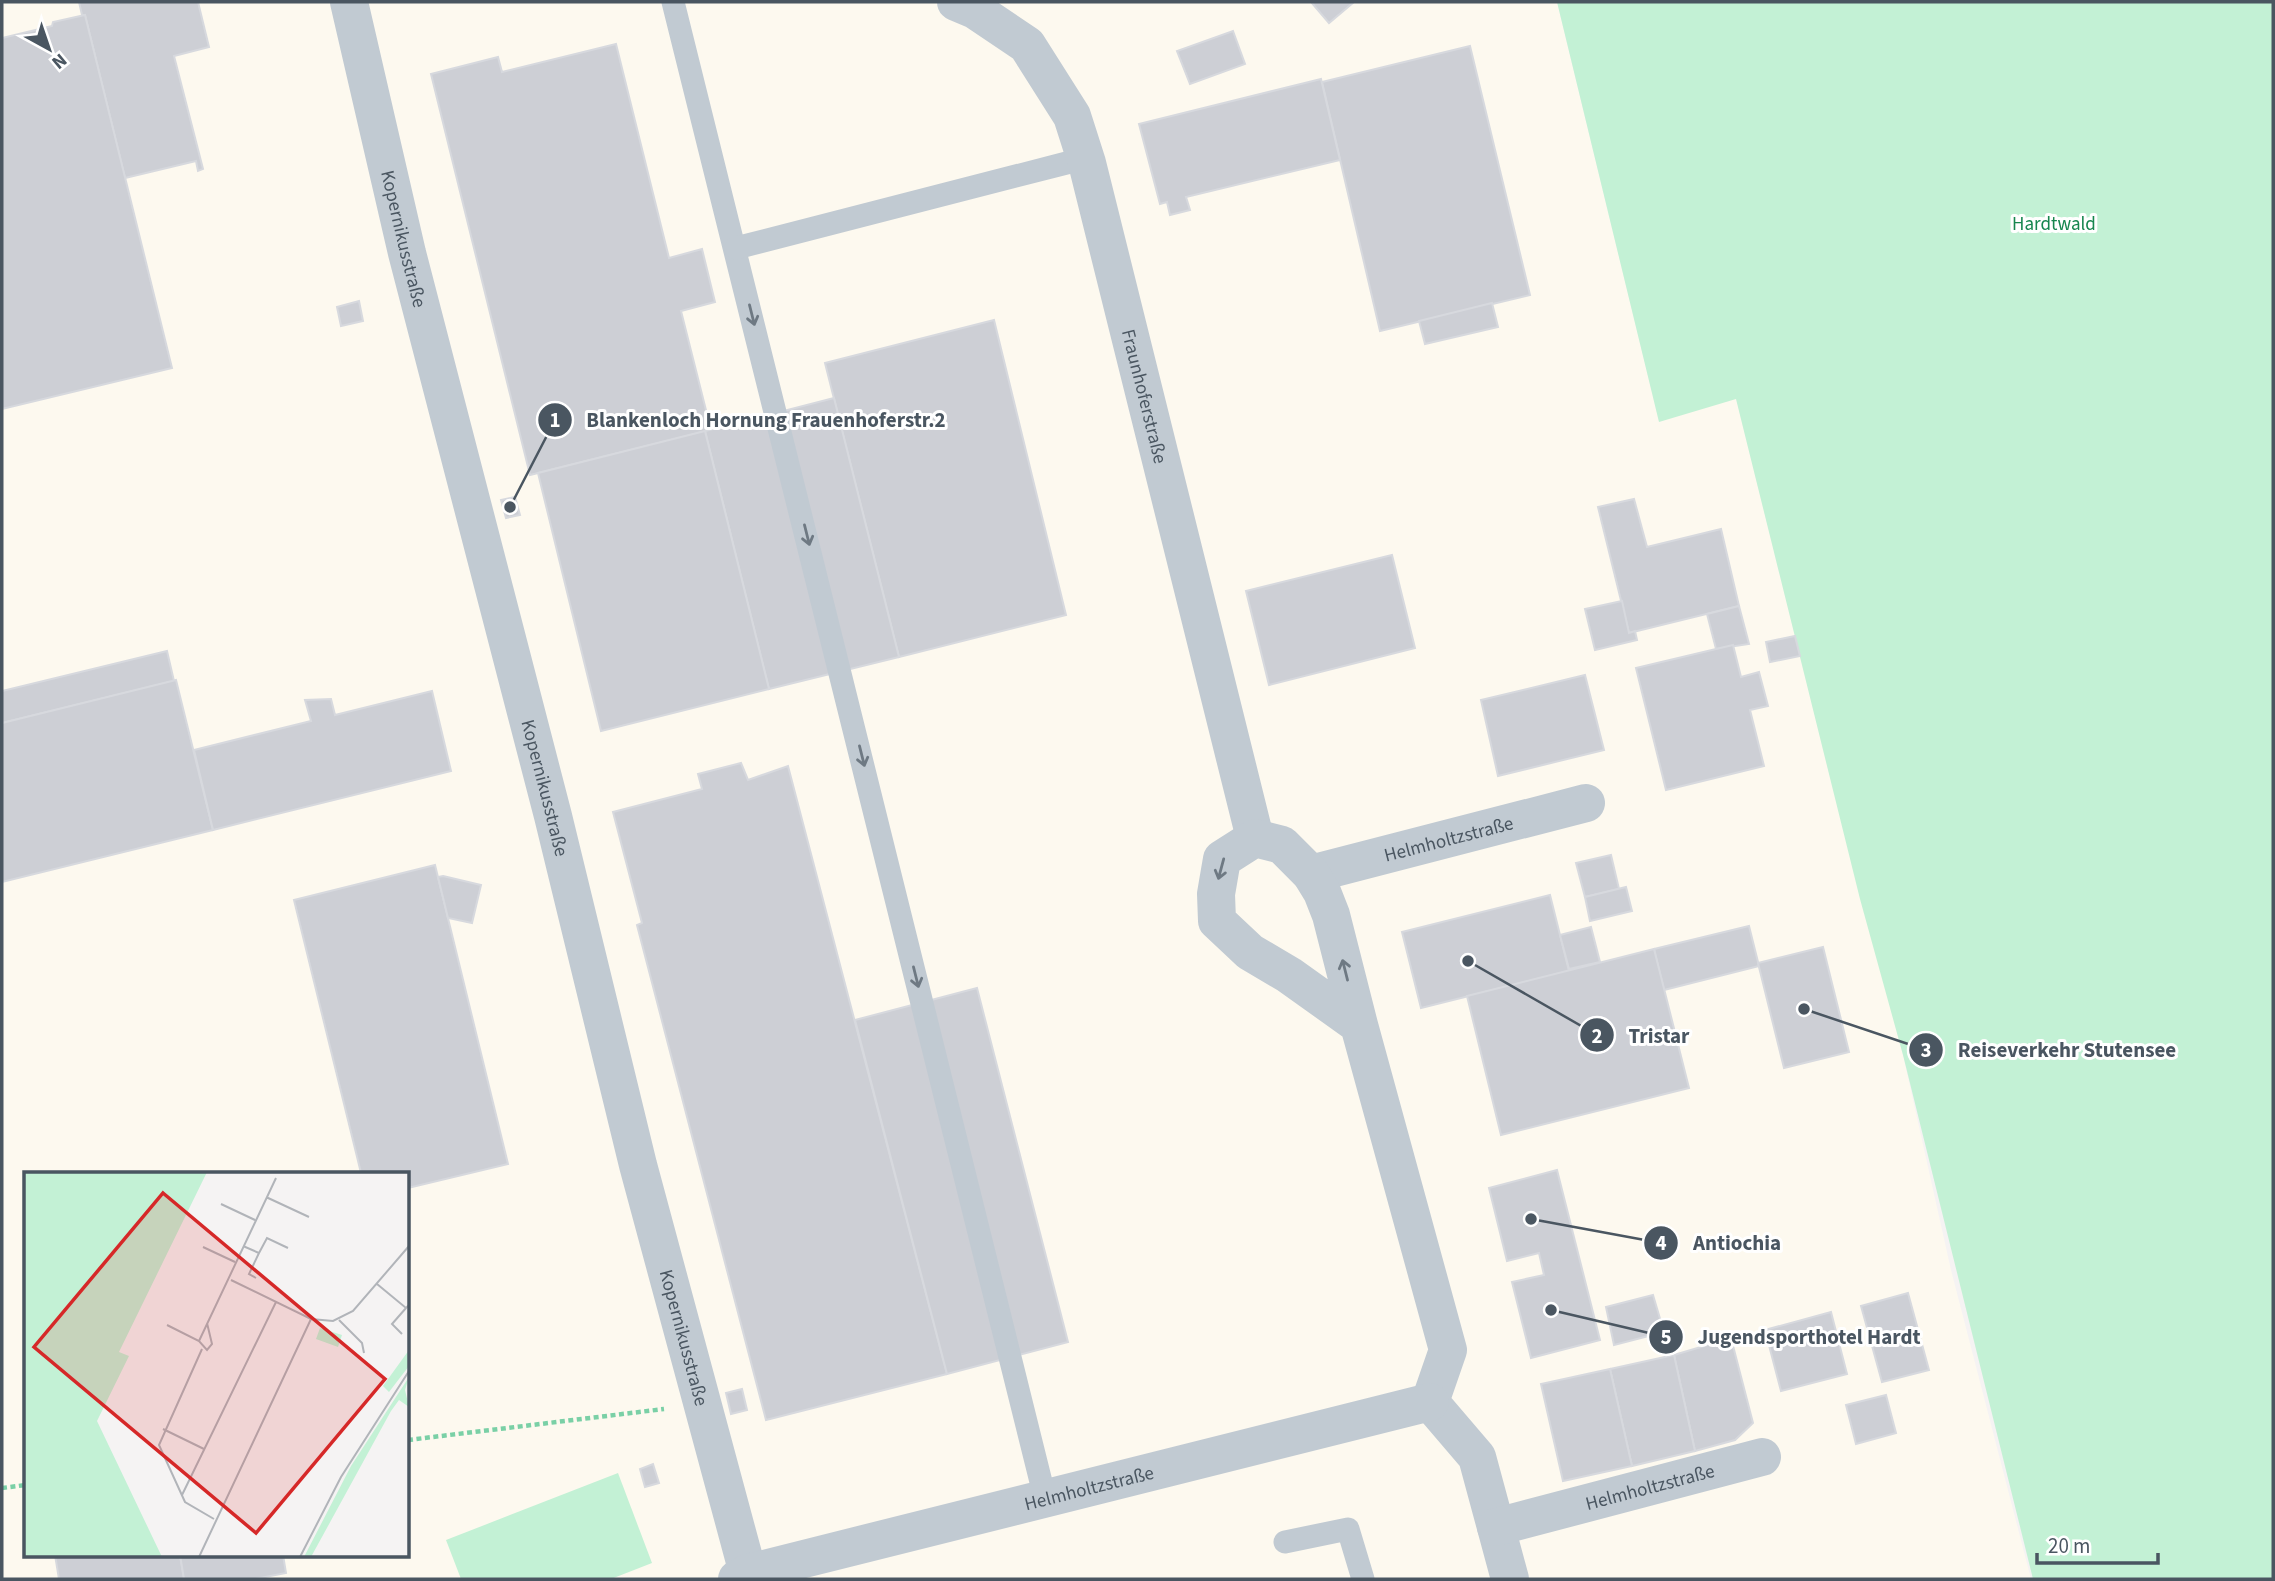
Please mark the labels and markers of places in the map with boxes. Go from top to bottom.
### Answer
callout: Blankenloch Hornung Frauenhoferstr.2 [537,399,960,441]
callout: Tristar [1579,1014,1703,1056]
callout: Reiseverkehr Stutensee [1909,1029,2190,1071]
callout: Antiochia [1644,1222,1795,1264]
callout: Jugendsporthotel Hardt [1648,1316,1934,1358]

